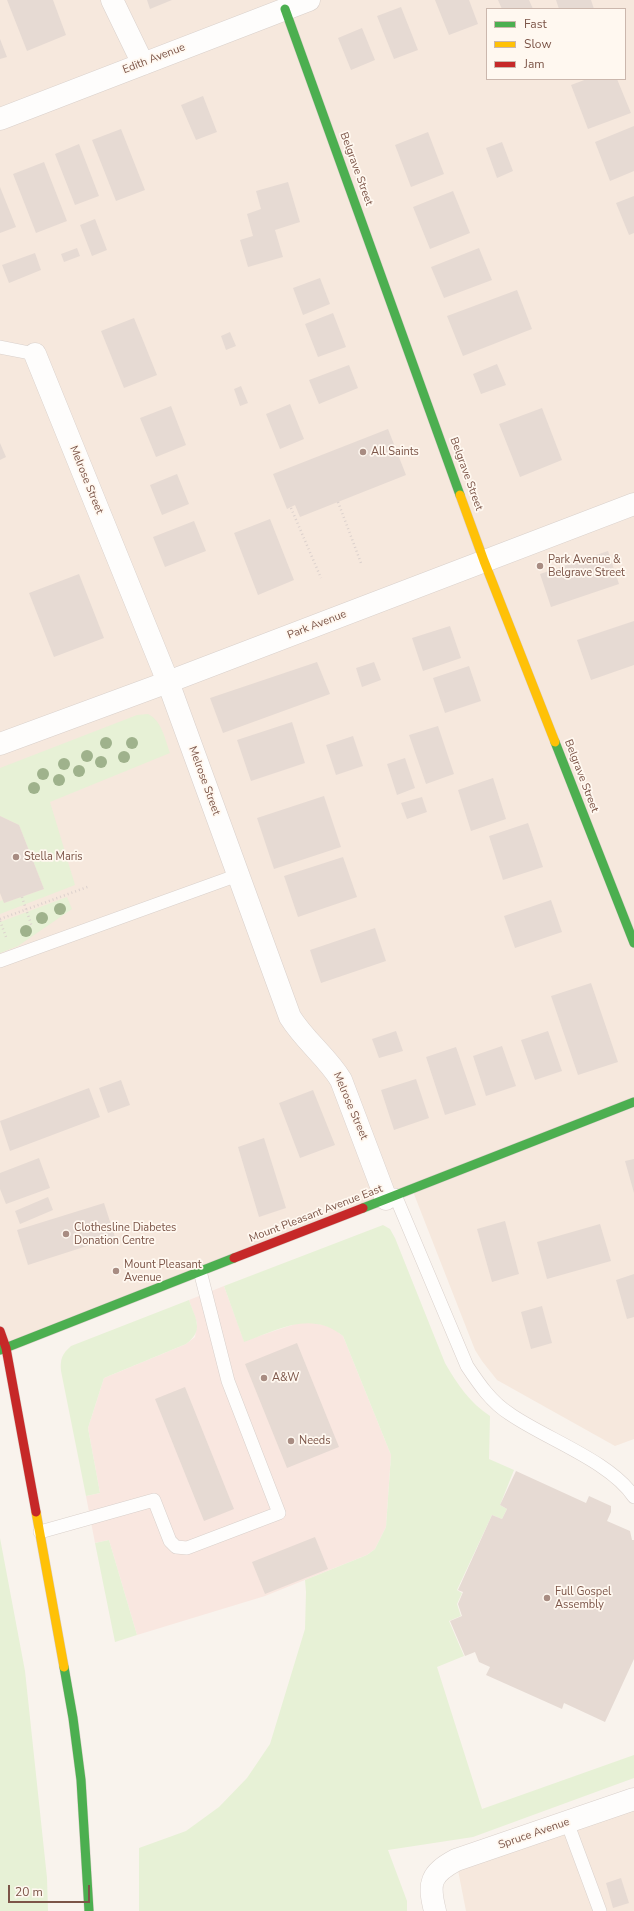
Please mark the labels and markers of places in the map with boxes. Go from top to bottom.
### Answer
place label: All Saints [371,445,419,459]
marker: All Saints [358,447,368,457]
place label: Park Avenue & Belgrave Street [548,553,625,579]
marker: Park Avenue & Belgrave Street [535,561,545,571]
place label: Stella Maris [24,850,83,864]
marker: Stella Maris [11,852,21,862]
place label: Clothesline Diabetes Donation Centre [74,1221,176,1247]
marker: Clothesline Diabetes Donation Centre [61,1229,71,1239]
place label: Mount Pleasant Avenue [124,1258,202,1284]
marker: Mount Pleasant Avenue [111,1266,121,1276]
place label: A&W [272,1371,299,1385]
marker: A&W [259,1373,269,1383]
place label: Needs [299,1434,331,1448]
marker: Needs [286,1436,296,1446]
place label: Full Gospel Assembly [555,1585,611,1611]
marker: Full Gospel Assembly [542,1593,552,1603]

